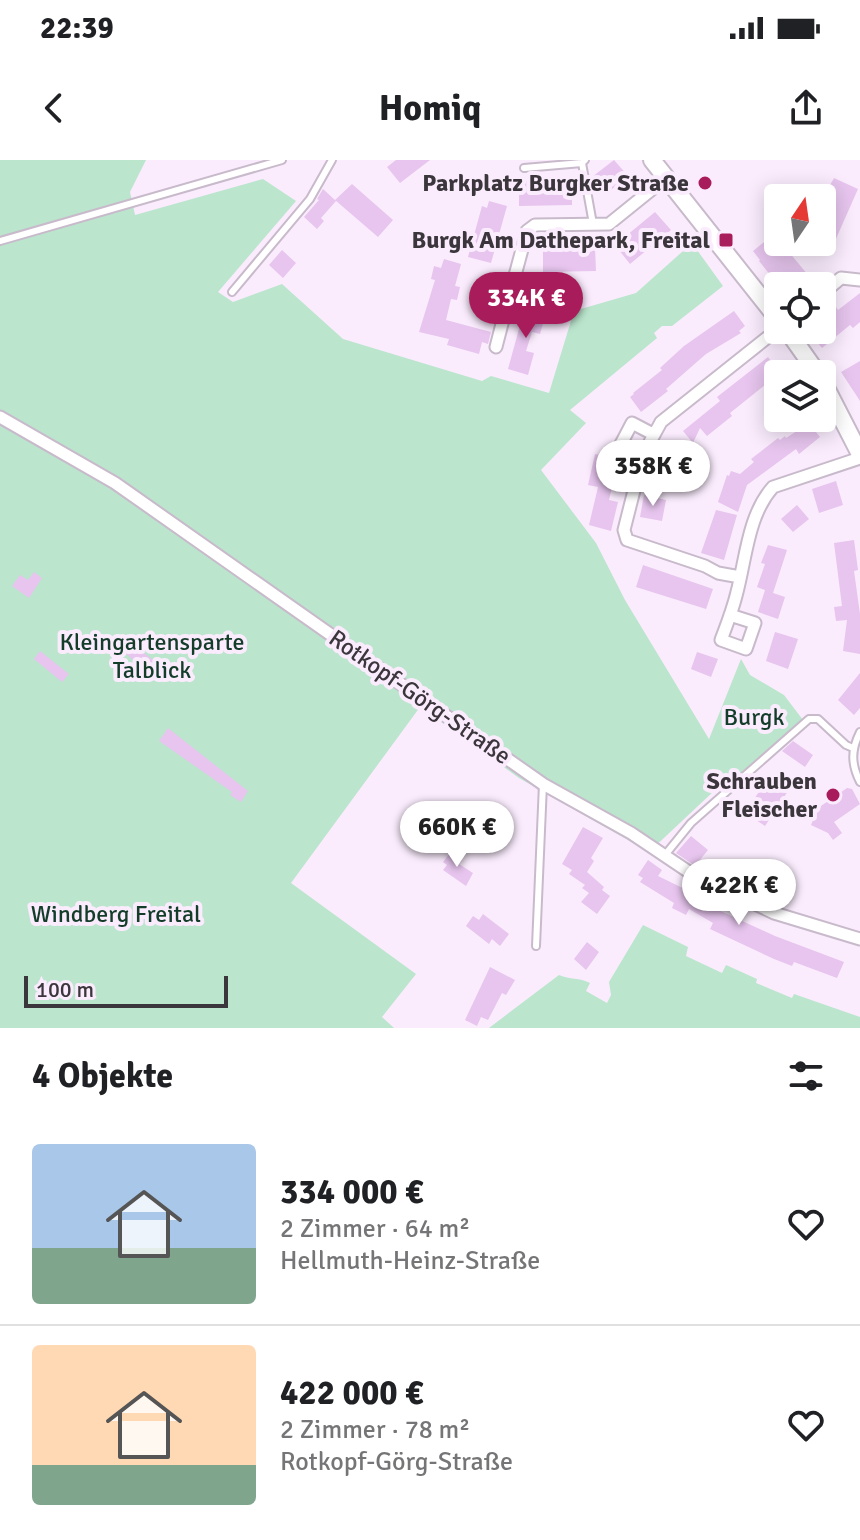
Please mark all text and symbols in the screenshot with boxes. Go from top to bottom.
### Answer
text: 22:39 [40,10,114,47]
icon: back [32,86,76,130]
text: Homiq [379,86,481,131]
icon: share [784,86,828,130]
place label: Parkplatz Burgker Straße [422,168,689,198]
marker: Parkplatz Burgker Straße [696,174,714,192]
north arrow [764,184,836,256]
map controls [764,184,836,432]
place label: Burgk Am Dathepark, Freital [411,225,710,255]
marker: Burgk Am Dathepark, Freital [717,231,735,249]
pin: 334K € [461,272,591,340]
button: locate [764,272,836,344]
text: 334K € [487,282,565,314]
button: layers [764,360,836,432]
pin: 358K € [588,440,718,508]
text: 358K € [614,450,692,482]
street label: Rotkopf-Görg-Straße [323,623,517,771]
park label: Kleingartensparte Talblick [59,627,245,685]
park label: Burgk [724,702,784,732]
place label: Schrauben Fleischer [707,766,817,824]
marker: Schrauben Fleischer [824,786,842,804]
pin: 660K € [392,801,522,869]
text: 660K € [418,811,496,843]
pin: 422K € [674,859,804,927]
text: 422K € [700,869,778,901]
park label: Windberg Freital [31,899,201,929]
scale bar [24,972,228,1008]
text: 100 m [36,976,94,1003]
icon: filters [784,1054,828,1098]
text: 4 Objekte [32,1055,173,1097]
text: 334 000 € [280,1171,423,1213]
icon: home [96,1176,192,1272]
icon: heart [784,1202,828,1246]
text: 2 Zimmer · 64 m² [280,1213,470,1245]
text: Hellmuth-Heinz-Straße [280,1245,540,1277]
text: 422 000 € [280,1372,423,1414]
icon: home [96,1377,192,1473]
icon: heart [784,1403,828,1447]
text: 2 Zimmer · 78 m² [280,1414,470,1446]
text: Rotkopf-Görg-Straße [280,1446,513,1478]

